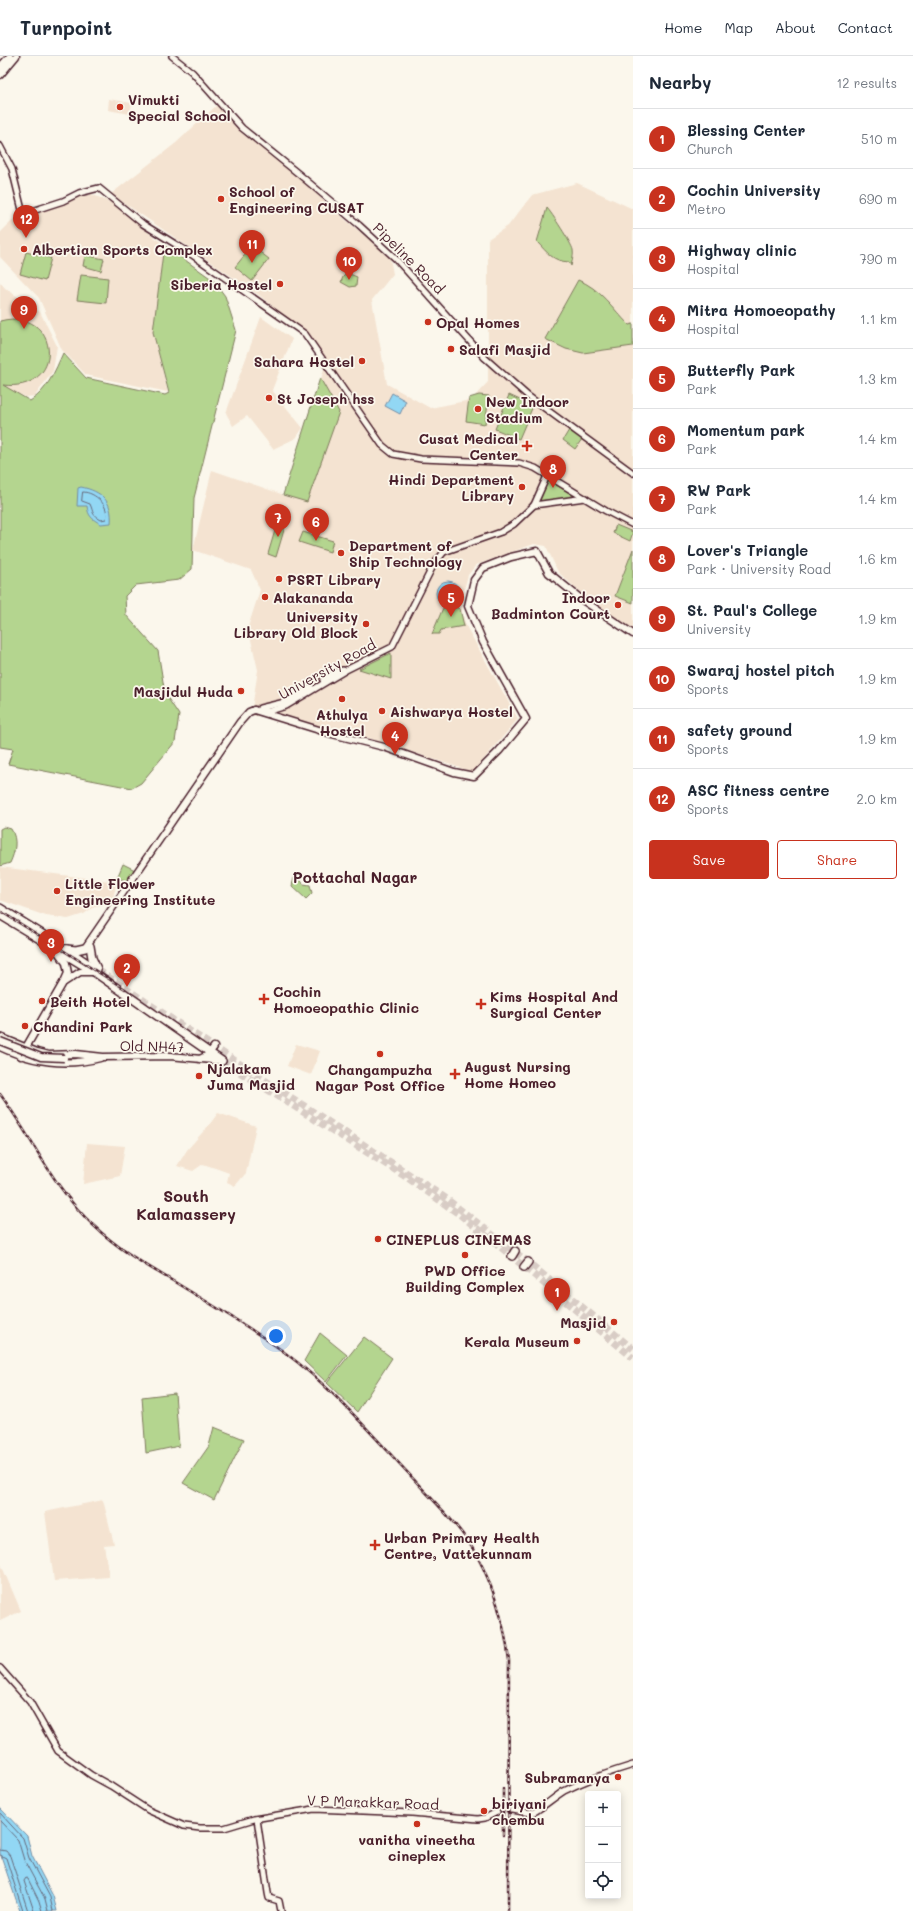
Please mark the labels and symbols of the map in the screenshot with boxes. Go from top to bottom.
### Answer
place label: Vimukti Special School [128,90,231,125]
marker: Vimukti Special School [115,102,125,112]
place label: School of Engineering CUSAT [229,182,364,217]
marker: School of Engineering CUSAT [216,194,226,204]
pin: 12 [13,205,39,238]
street label: Pipeline Road [369,218,449,298]
pin: 11 [239,230,265,263]
place label: Albertian Sports Complex [32,240,213,259]
marker: Albertian Sports Complex [19,244,29,254]
pin: 10 [336,247,362,280]
place label: Siberia Hostel [170,275,272,294]
marker: Siberia Hostel [275,279,285,289]
pin: 9 [11,296,37,329]
place label: Opal Homes [436,313,520,332]
marker: Opal Homes [423,317,433,327]
place label: Salafi Masjid [459,340,550,359]
marker: Salafi Masjid [446,344,456,354]
place label: Sahara Hostel [254,352,354,371]
marker: Sahara Hostel [357,356,367,366]
place label: St Joseph hss [277,389,374,408]
place label: New Indoor Stadium [486,392,569,427]
marker: St Joseph hss [264,393,274,403]
marker: New Indoor Stadium [473,404,483,414]
place label: Cusat Medical Center [419,429,518,464]
marker: Cusat Medical Center [521,440,533,452]
pin: 8 [540,455,566,488]
place label: Hindi Department Library [388,470,514,505]
marker: Hindi Department Library [517,482,527,492]
pin: 7 [265,504,291,537]
pin: 6 [303,508,329,541]
place label: Department of Ship Technology [349,536,463,571]
marker: Department of Ship Technology [336,548,346,558]
place label: PSRT Library [287,570,381,589]
marker: PSRT Library [274,574,284,584]
pin: 5 [438,584,464,617]
place label: Alakananda [273,588,354,607]
place label: Indoor Badminton Court [491,588,610,623]
marker: Alakananda [260,592,270,602]
marker: Indoor Badminton Court [613,600,623,610]
place label: University Library Old Block [234,607,358,642]
marker: University Library Old Block [361,619,371,629]
street label: University Road [275,634,379,704]
place label: Masjidul Huda [134,682,233,701]
marker: Masjidul Huda [236,686,246,696]
marker: Athulya Hostel [337,694,347,704]
place label: Aishwarya Hostel [390,702,513,721]
place label: Athulya Hostel [316,705,368,740]
marker: Aishwarya Hostel [377,706,387,716]
pin: 4 [382,722,408,755]
district label: Pottachal Nagar [293,867,418,887]
place label: Little Flower Engineering Institute [65,874,215,909]
marker: Little Flower Engineering Institute [52,886,62,896]
pin: 3 [38,929,64,962]
pin: 2 [114,954,140,987]
place label: Cochin Homoeopathic Clinic [273,982,419,1017]
place label: Kims Hospital And Surgical Center [490,987,618,1022]
place label: Beith Hotel [50,992,130,1011]
marker: Cochin Homoeopathic Clinic [258,993,270,1005]
marker: Beith Hotel [37,996,47,1006]
marker: Kims Hospital And Surgical Center [475,998,487,1010]
place label: Chandini Park [33,1017,133,1036]
marker: Chandini Park [20,1021,30,1031]
street label: Old NH47 [120,1036,185,1056]
marker: Changampuzha Nagar Post Office [375,1049,385,1059]
place label: August Nursing Home Homeo [464,1057,571,1092]
place label: Njalakam Juma Masjid [207,1059,295,1094]
place label: Changampuzha Nagar Post Office [315,1060,445,1095]
marker: August Nursing Home Homeo [449,1068,461,1080]
marker: Njalakam Juma Masjid [194,1071,204,1081]
district label: South Kalamassery [136,1185,236,1224]
place label: CINEPLUS CINEMAS [386,1230,531,1249]
marker: CINEPLUS CINEMAS [373,1234,383,1244]
marker: PWD Office Building Complex [460,1250,470,1260]
place label: PWD Office Building Complex [405,1261,525,1296]
pin: 1 [544,1278,570,1311]
place label: Masjid [560,1313,606,1332]
marker: Masjid [609,1317,619,1327]
your location [266,1326,286,1346]
place label: Kerala Museum [464,1332,569,1351]
marker: Kerala Museum [572,1336,582,1346]
place label: Urban Primary Health Centre, Vattekunnam [384,1528,539,1563]
marker: Urban Primary Health Centre, Vattekunnam [369,1539,381,1551]
place label: Subramanya [524,1768,610,1787]
marker: Subramanya [613,1772,623,1782]
street label: V P Marakkar Road [307,1790,439,1814]
place label: biriyani chembu [492,1794,547,1829]
marker: biriyani chembu [479,1806,489,1816]
marker: vanitha vineetha cineplex [412,1819,422,1829]
place label: vanitha vineetha cineplex [359,1830,476,1865]

